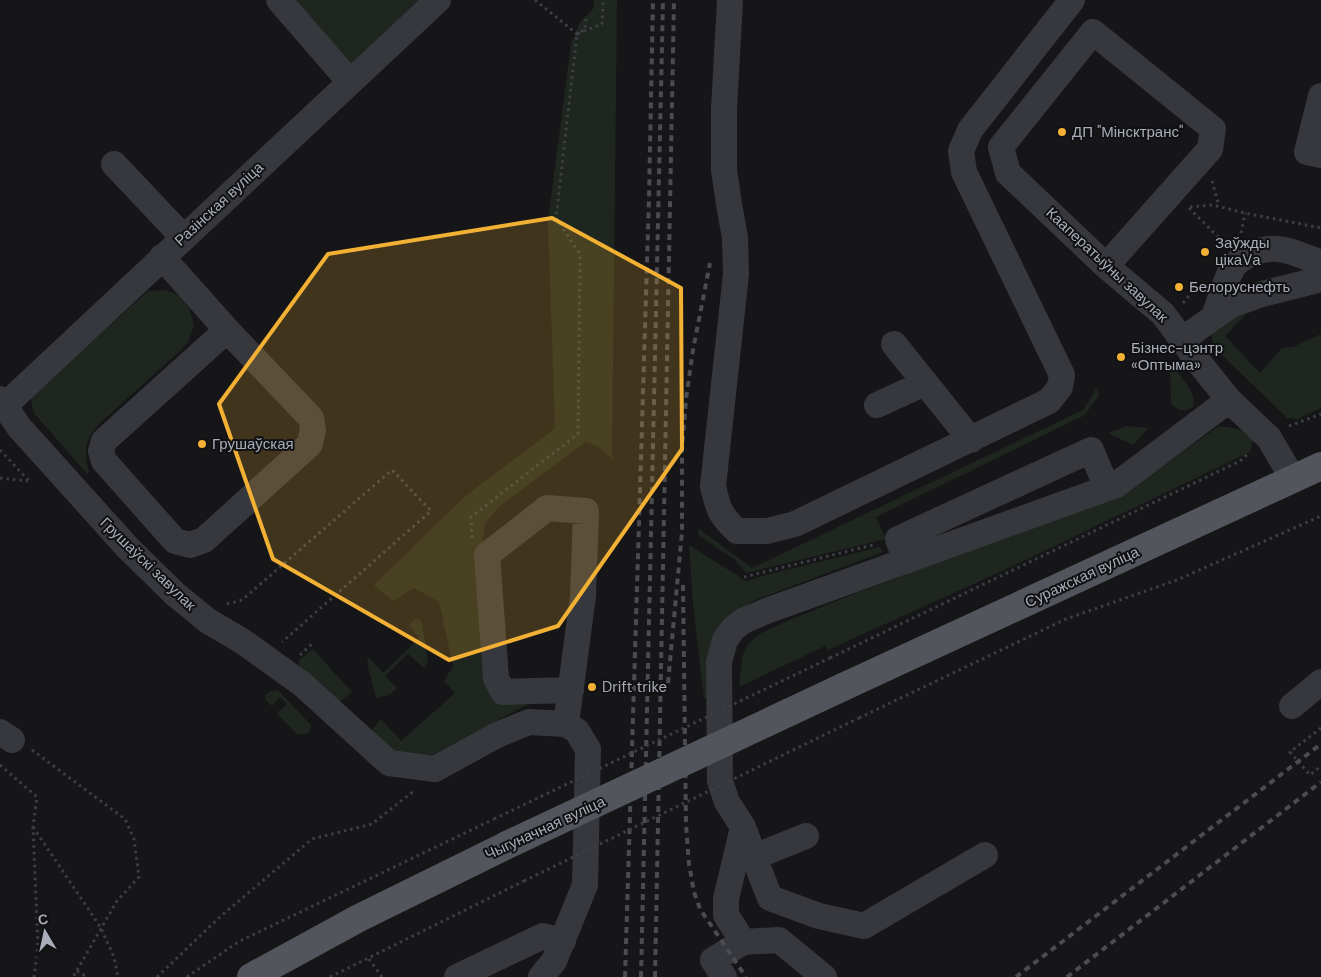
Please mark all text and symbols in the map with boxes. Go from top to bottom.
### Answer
place label: ДП "Мінсктранс" [1072,122,1183,142]
marker: ДП "Мінсктранс" [1056,126,1068,138]
street label: Разінская вуліца [170,157,268,250]
street label: Кааператыўны завулак [1042,203,1173,327]
place label: Заўжды цікаVа [1215,233,1269,270]
marker: Заўжды цікаVа [1199,246,1211,258]
place label: Белоруснефть [1189,277,1290,297]
marker: Белоруснефть [1173,281,1185,293]
place label: Бізнес-цэнтр «Оптыма» [1131,338,1223,375]
marker: Бізнес-цэнтр «Оптыма» [1115,351,1127,363]
place label: Грушаўская [212,434,294,454]
marker: Грушаўская [196,438,208,450]
street label: Грушаўскі завулак [96,513,201,615]
street label: Суражская вуліца [1022,542,1143,612]
place label: Drift trike [602,677,667,697]
marker: Drift trike [586,681,598,693]
street label: Чыгуначная вуліца [482,791,609,865]
north arrow [20,907,70,957]
text: С [37,909,49,929]

